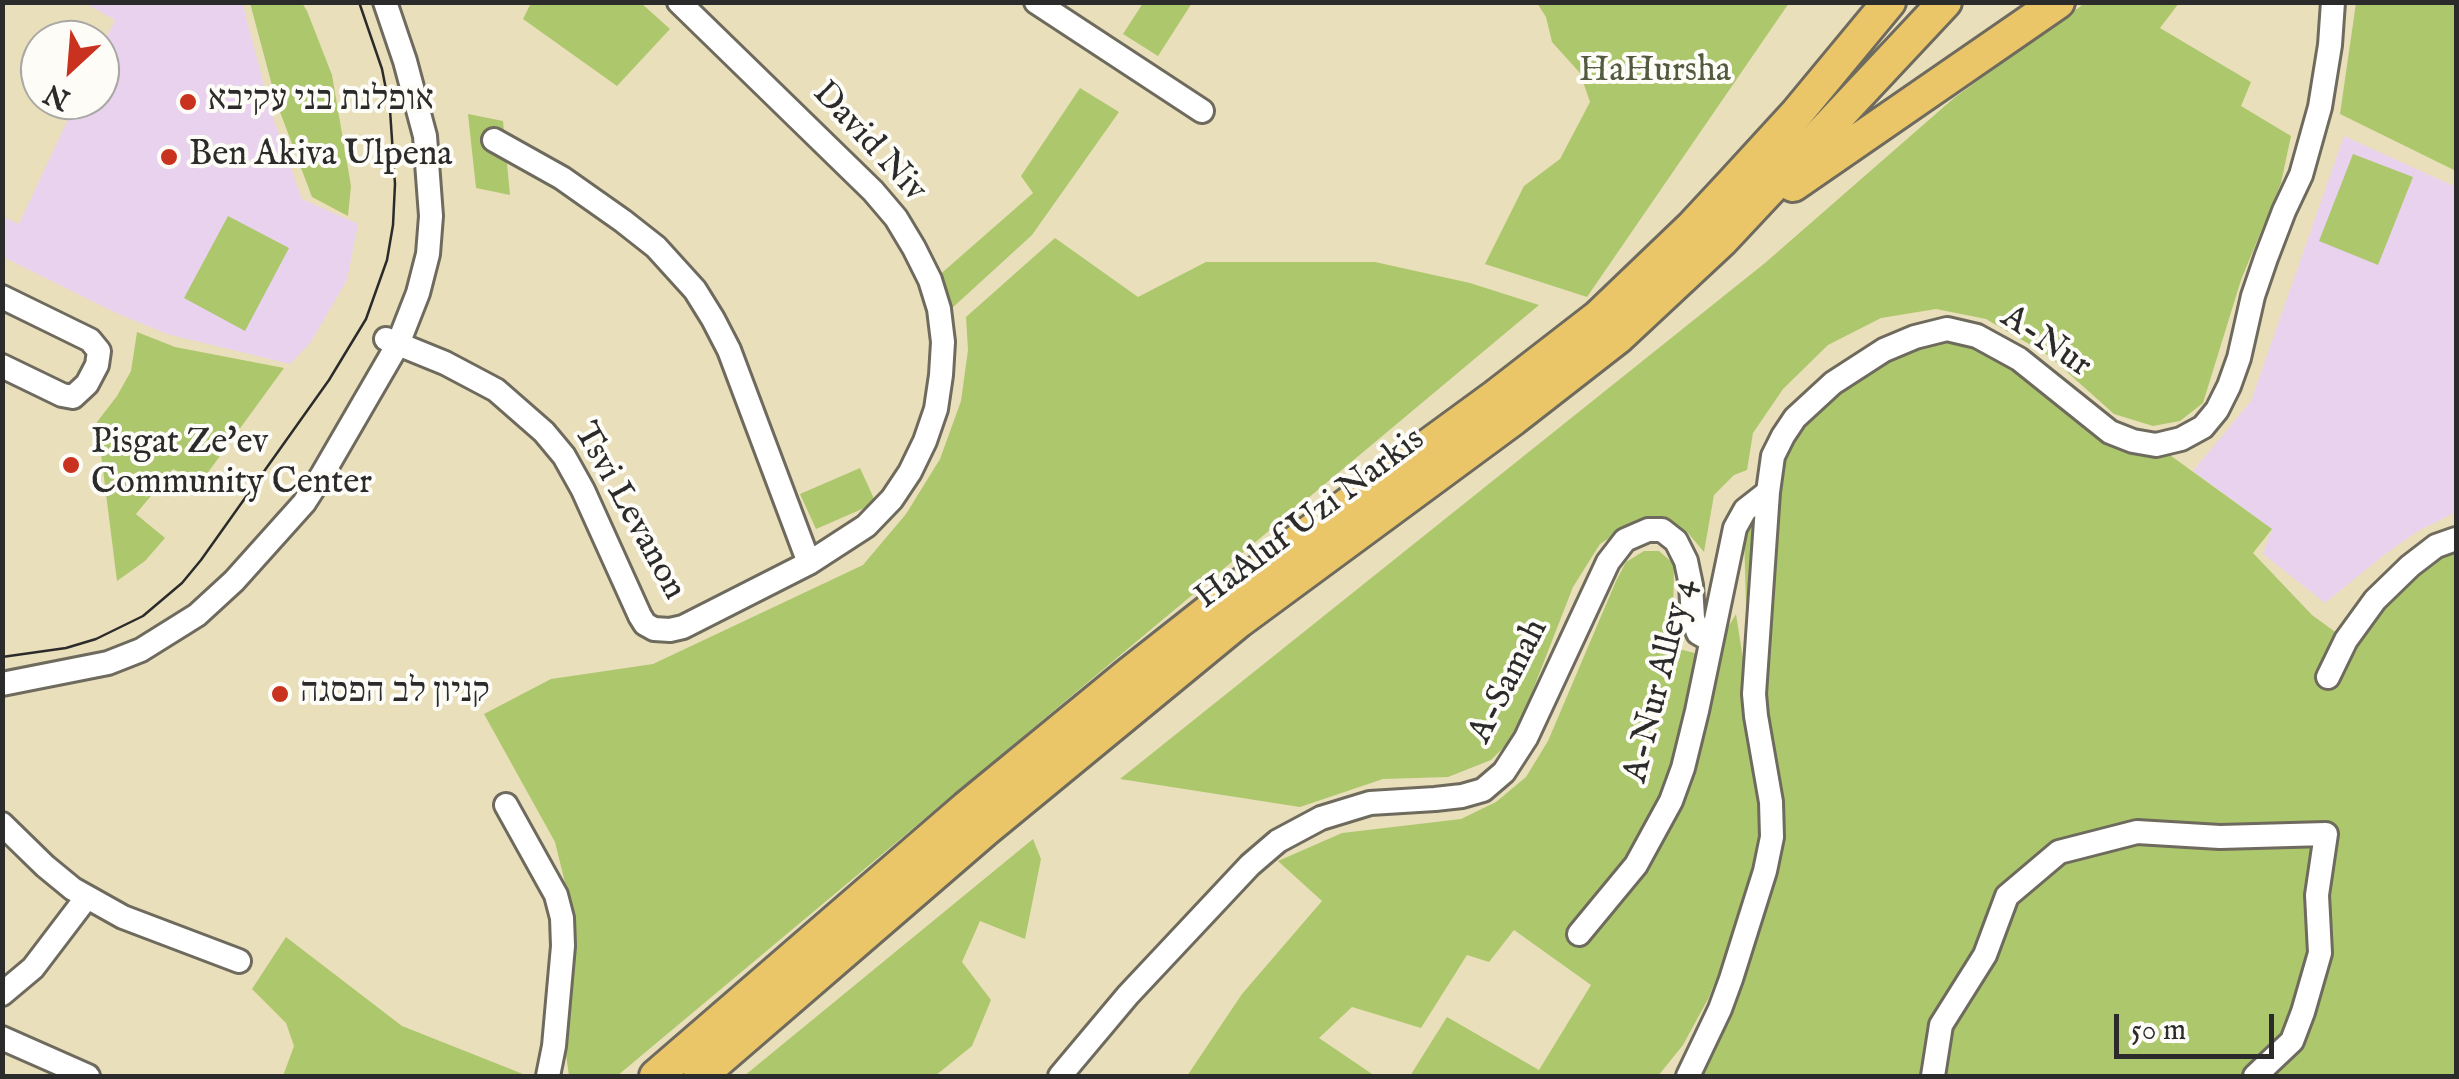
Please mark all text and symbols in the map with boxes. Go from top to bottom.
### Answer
north arrow [20,20,120,120]
park label: HaHursha [1579,52,1731,94]
street label: David Niv [802,74,934,212]
text: N [39,75,76,117]
place label: אופלנת בני עקיבא [208,81,434,123]
marker: אופלנת בני עקיבא [177,91,199,113]
place label: Ben Akiva Ulpena [189,136,452,178]
marker: Ben Akiva Ulpena [158,146,180,168]
street label: A-Nur [1992,298,2098,388]
street label: Tsvi Levanon [562,416,694,608]
street label: HaAluf Uzi Narkis [1188,420,1434,620]
place label: Pisgat Ze'ev Community Center [91,424,372,506]
marker: Pisgat Ze'ev Community Center [60,454,82,476]
street label: A-Nur Alley 4 [1616,575,1708,787]
street label: A-Samah [1461,613,1559,751]
place label: קניון לב הפסגה [300,673,490,715]
marker: קניון לב הפסגה [269,683,291,705]
scale bar [2119,994,2279,1056]
text: 50 m [2131,1012,2186,1050]

